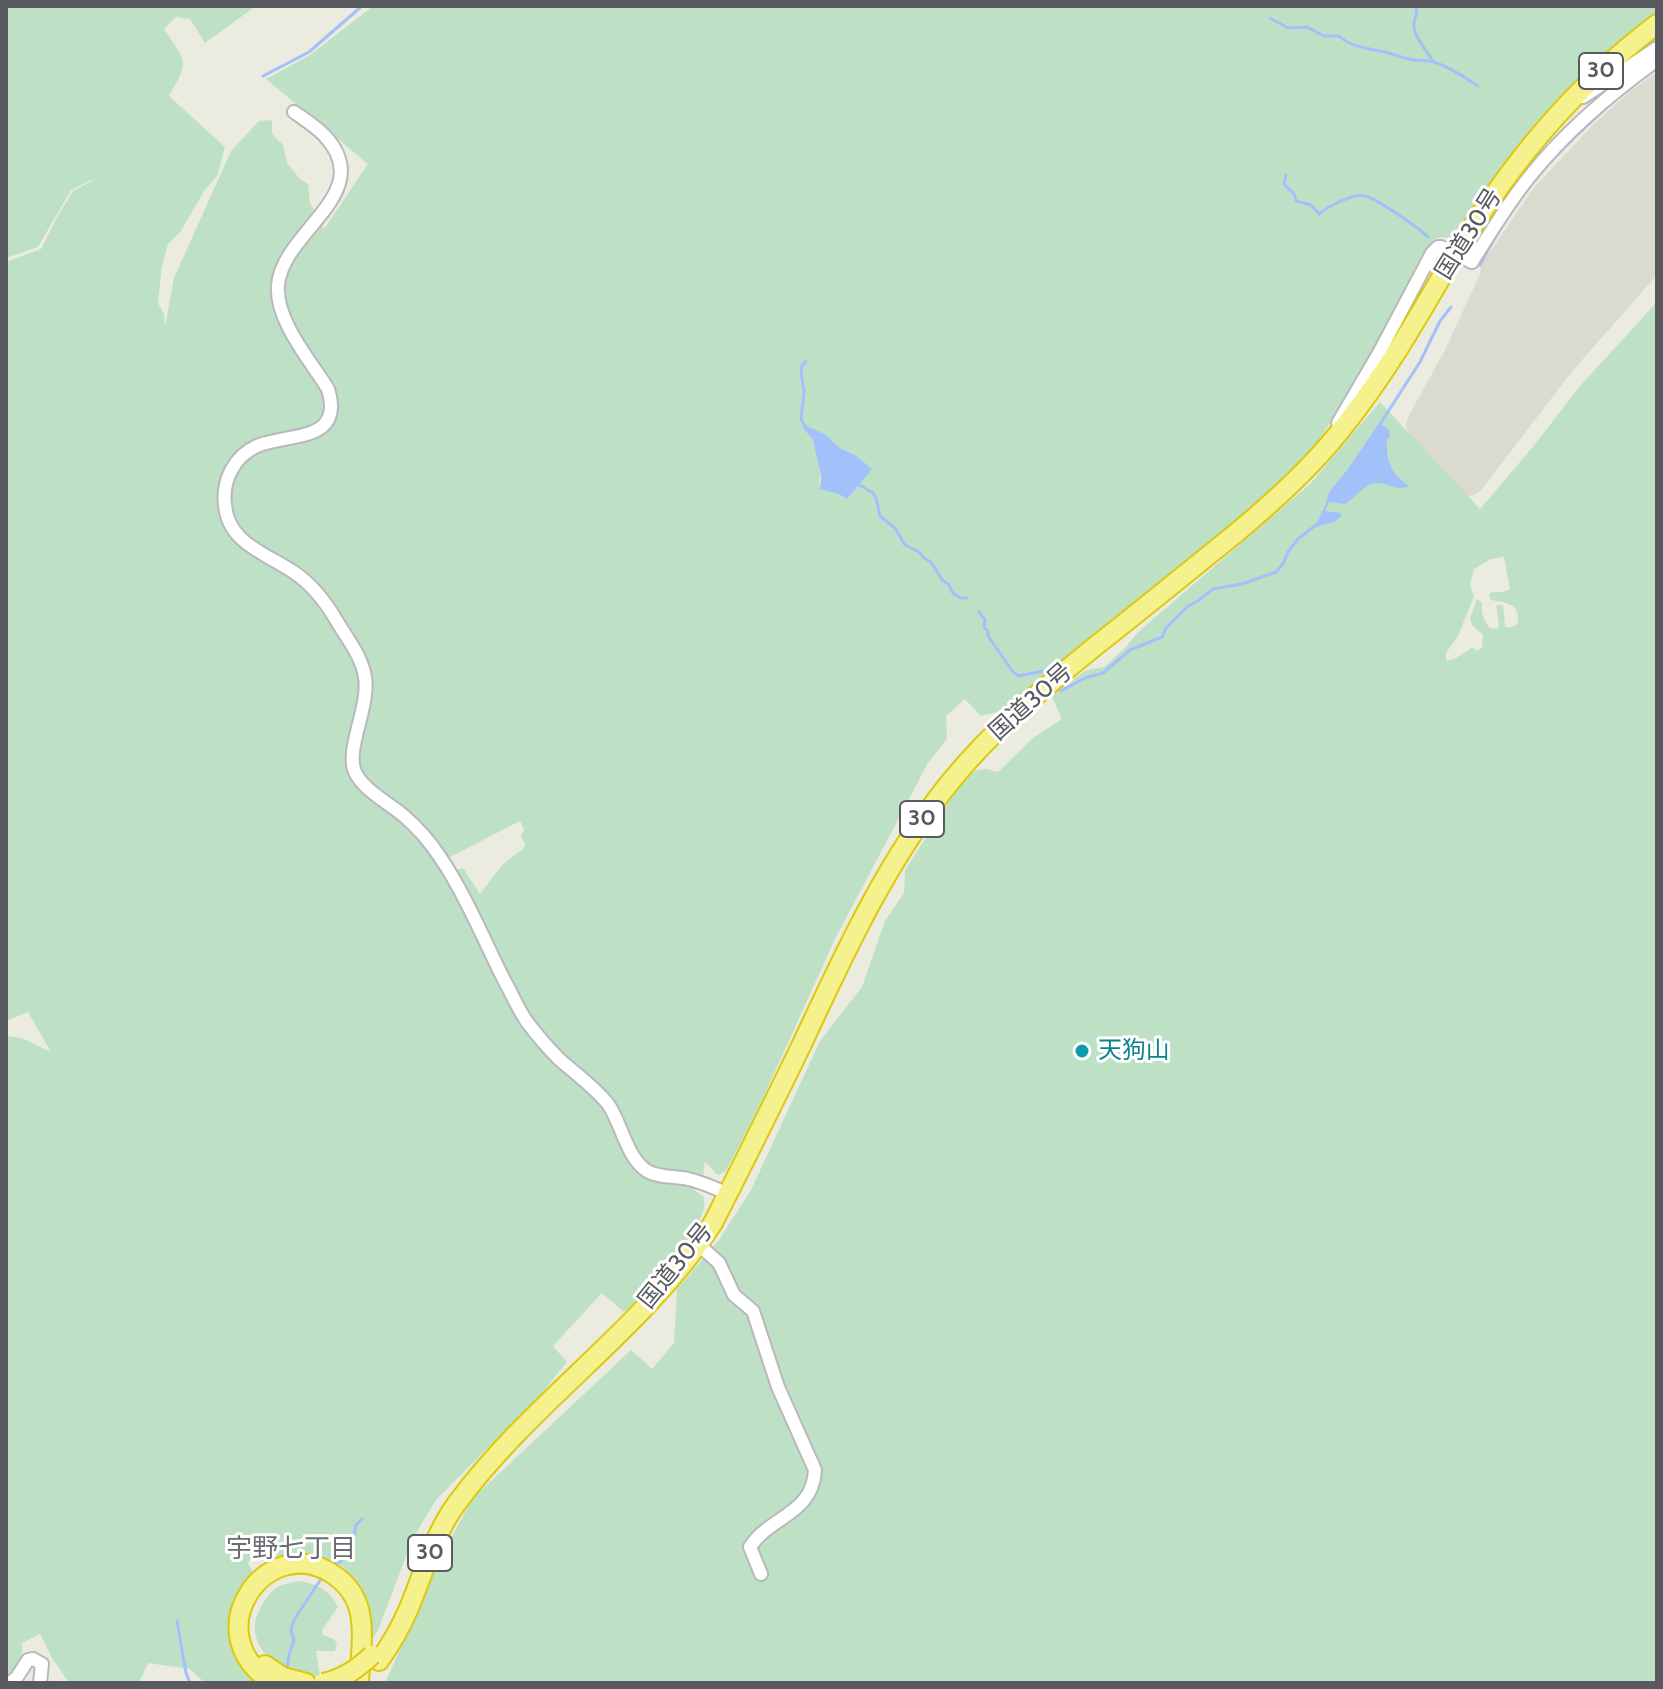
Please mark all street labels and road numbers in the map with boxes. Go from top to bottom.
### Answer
road number: 30 [1579,53,1623,89]
street label: 国道30号 [1430,183,1508,285]
street label: 国道30号 [984,657,1078,747]
road number: 30 [900,801,944,837]
street label: 国道30号 [633,1217,719,1315]
road number: 30 [408,1535,452,1571]

